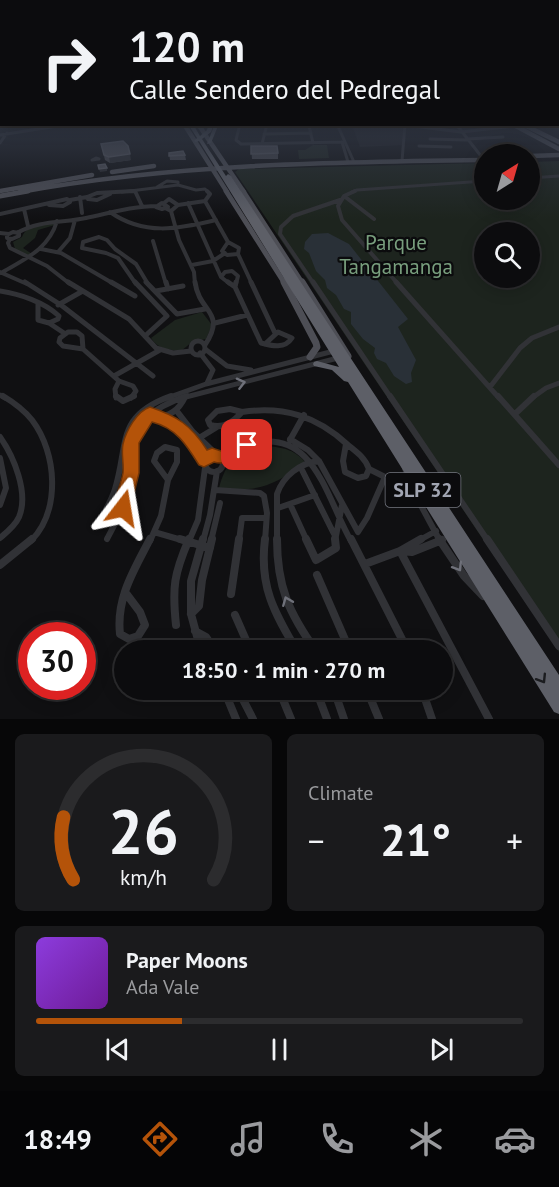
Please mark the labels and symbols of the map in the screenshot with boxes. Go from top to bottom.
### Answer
north arrow [474,144,540,210]
park label: Parque Tangamanga [339,229,453,280]
one-way arrow [236,377,246,390]
pin [221,419,272,470]
road number: SLP 32 [386,473,460,507]
position arrow [91,476,155,540]
one-way arrow [451,561,463,571]
one-way arrow [282,596,294,607]
speed limit sign: 30 [18,622,96,700]
one-way arrow [534,673,546,683]

